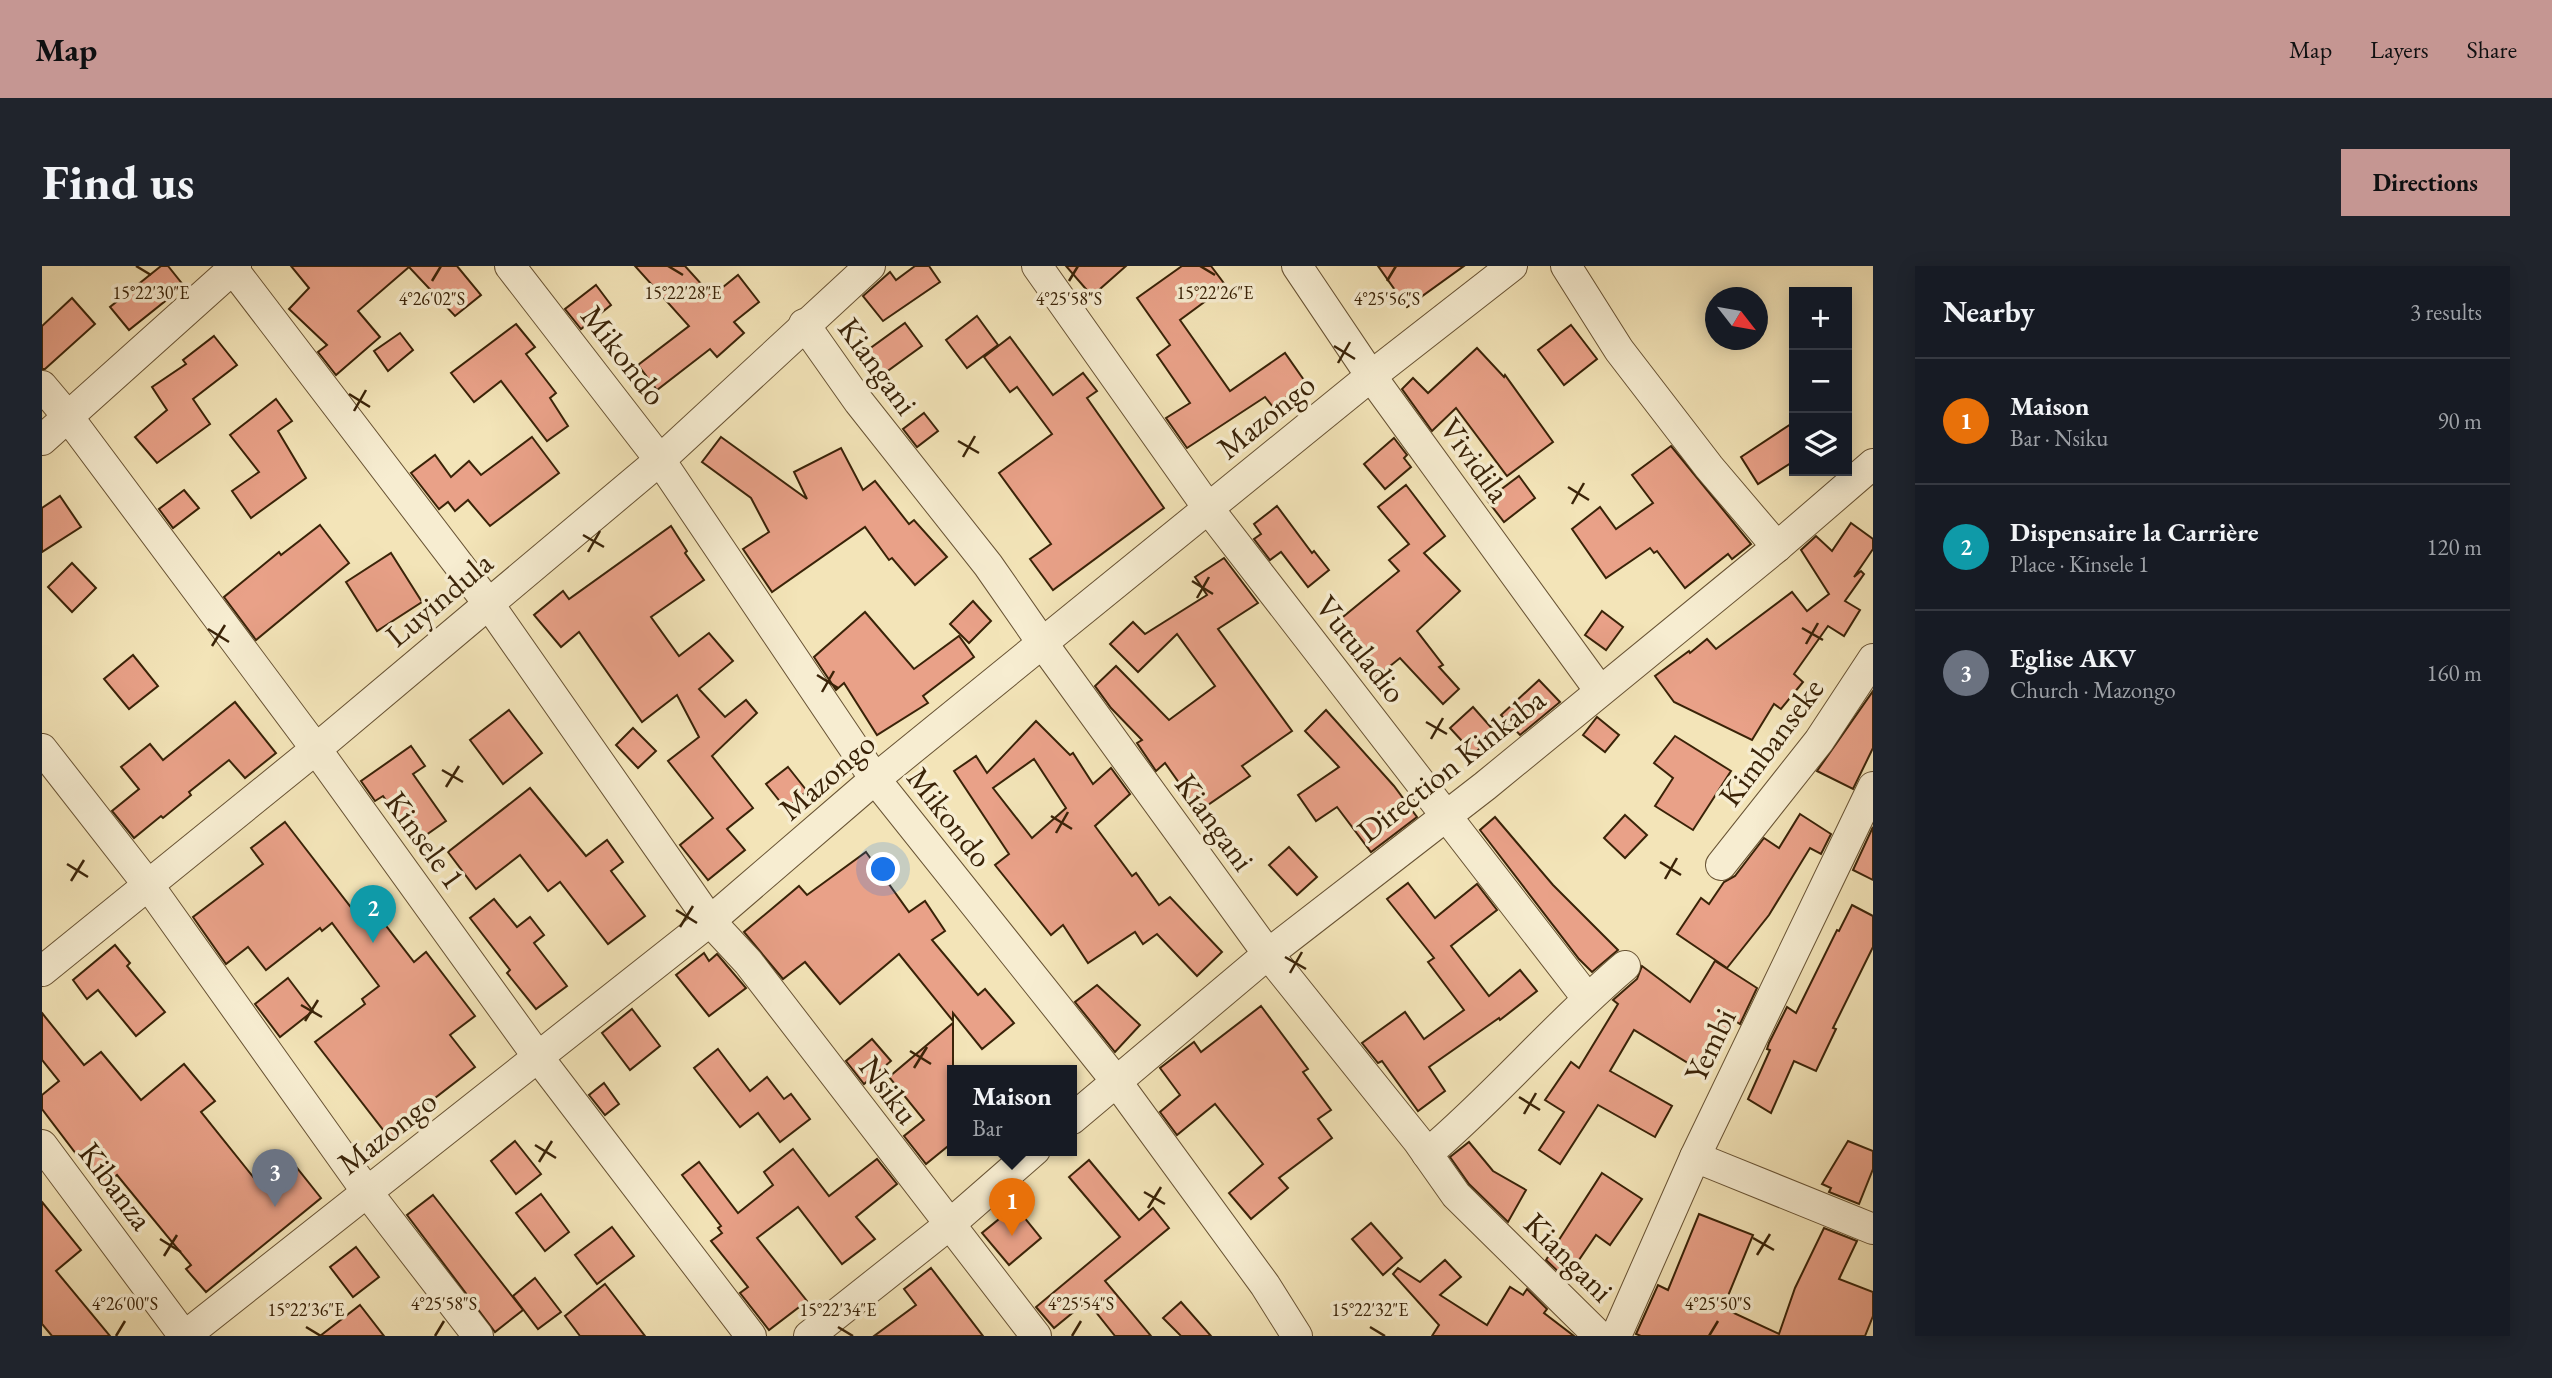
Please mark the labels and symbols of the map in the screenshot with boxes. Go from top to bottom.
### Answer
text: 15°22'30"E [113,281,189,304]
text: 15°22'28"E [645,281,721,304]
text: 15°22'26"E [1177,281,1253,304]
text: 4°26'02"S [399,287,465,310]
text: 4°25'58"S [1036,287,1102,310]
text: 4°25'56"S [1354,287,1420,310]
north arrow [1705,287,1768,350]
street label: Mikondo [572,296,676,414]
street label: Kiangani [828,309,928,423]
street label: Mazongo [1208,364,1324,468]
street label: Vividila [1430,409,1520,511]
street label: Luyindula [377,542,502,656]
street label: Vutuladio [1306,587,1416,711]
street label: Kimbanseke [1709,669,1833,815]
street label: Direction Kinkaba [1348,678,1554,852]
street label: Mazongo [770,722,884,830]
street label: Mikondo [898,758,1002,876]
street label: Kiangani [1165,765,1265,879]
street label: Kinsele 1 [375,783,475,897]
your location [866,852,900,886]
pin: 2 [350,885,396,943]
street label: Yembi [1674,1001,1746,1089]
street label: Nsiku [850,1047,929,1133]
street label: Mazongo [329,1080,445,1184]
street label: Kibanza [69,1133,163,1239]
pin: 3 [252,1149,298,1207]
pin: 1 [989,1178,1035,1236]
street label: Kiangani [1515,1203,1623,1311]
text: 4°26'00"S [92,1292,158,1315]
text: 4°25'58"S [411,1292,477,1315]
text: 4°25'54"S [1048,1292,1114,1315]
text: 4°25'50"S [1685,1292,1751,1315]
text: 15°22'36"E [268,1298,344,1321]
text: 15°22'34"E [800,1298,876,1321]
text: 15°22'32"E [1332,1298,1408,1321]

